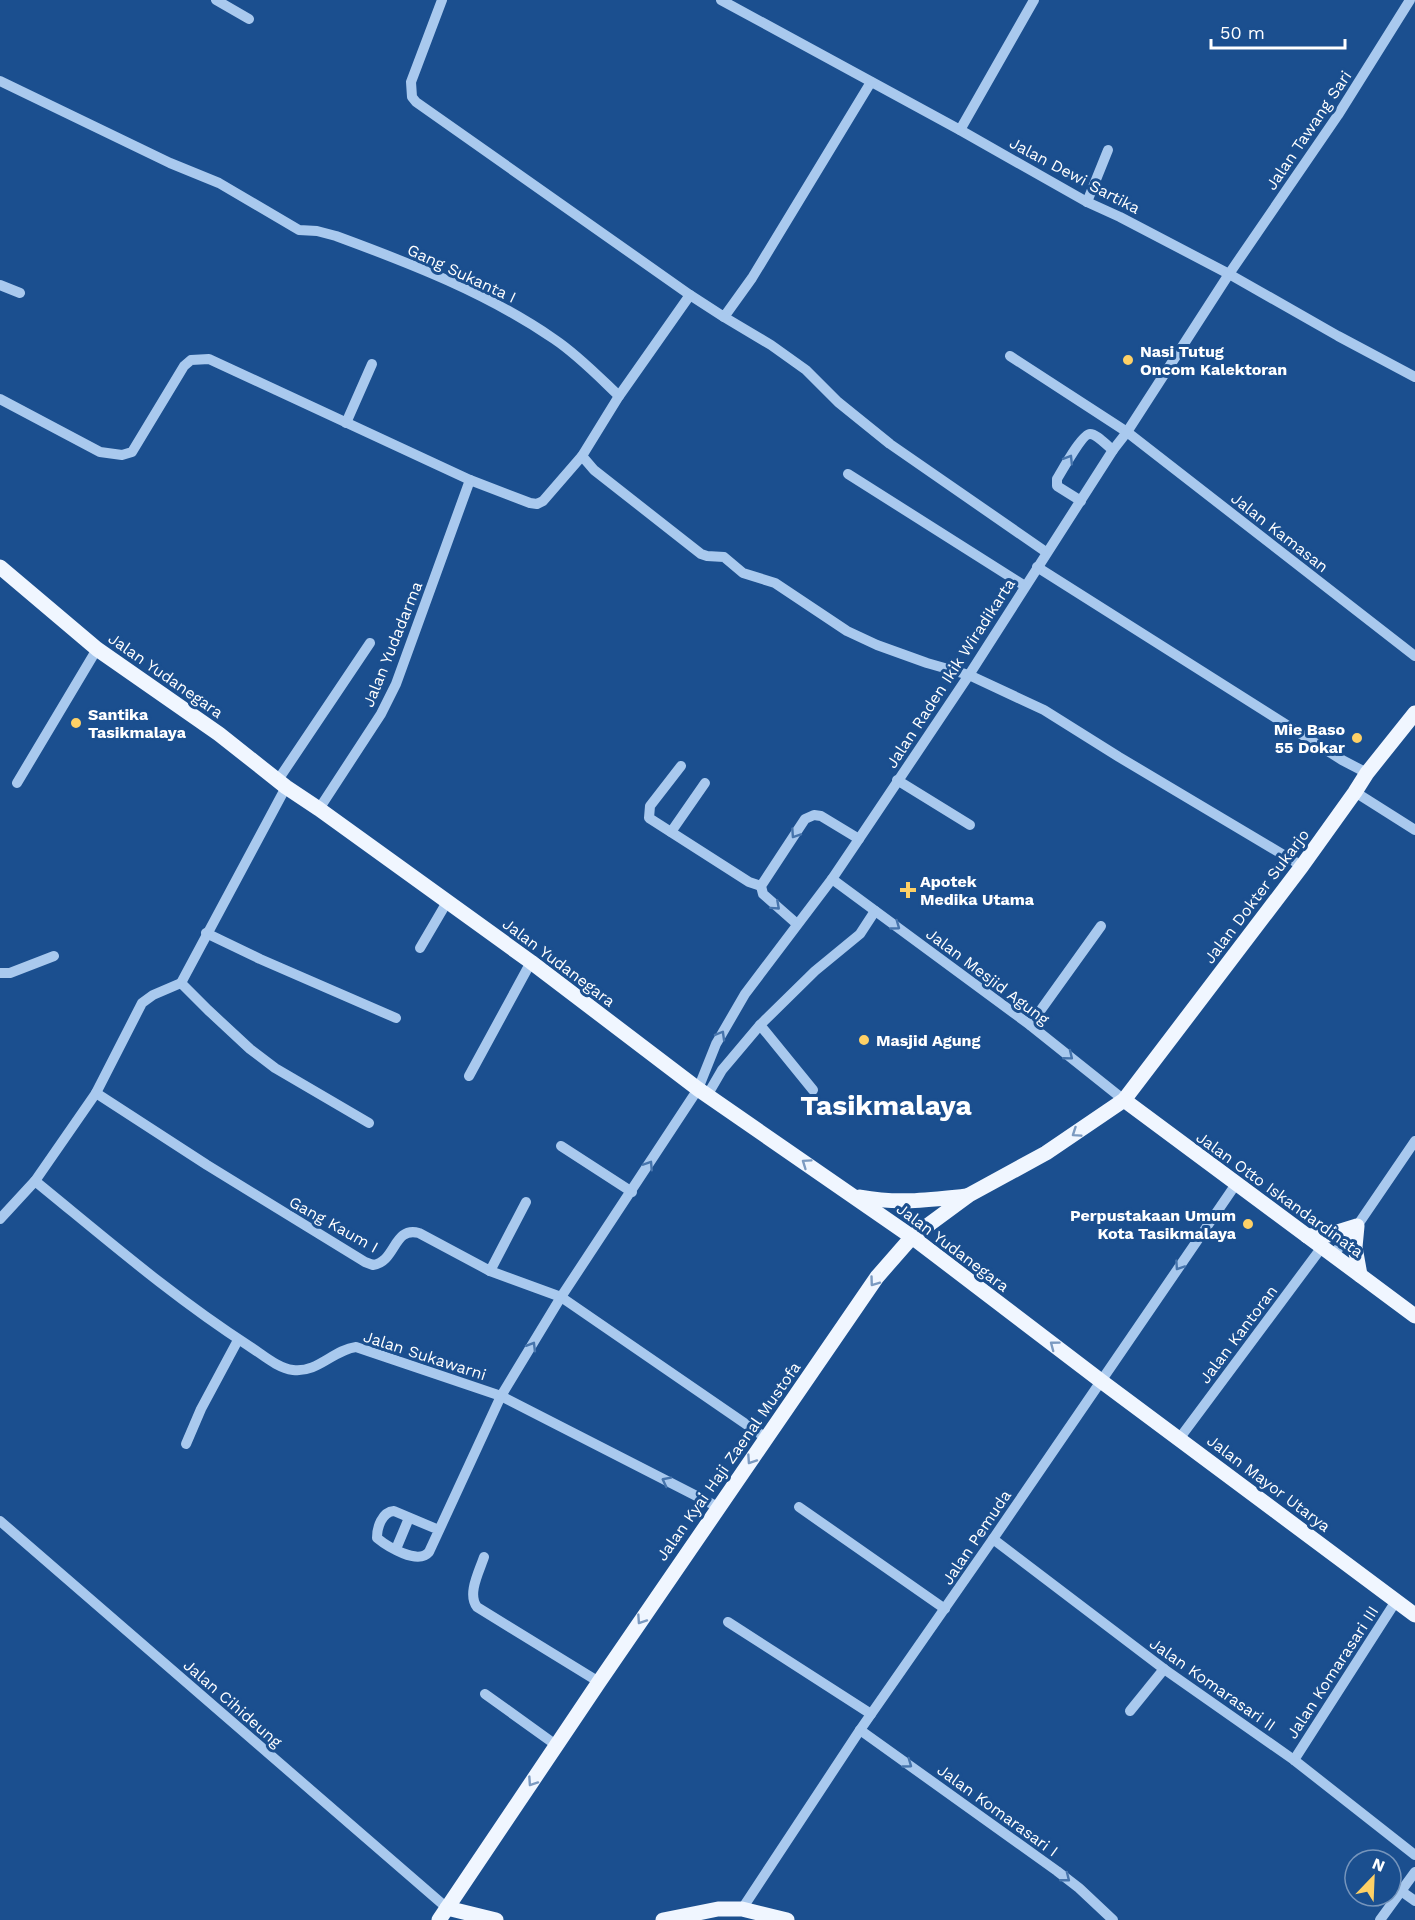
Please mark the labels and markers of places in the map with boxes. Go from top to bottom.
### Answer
place label: Nasi Tutug Oncom Kalektoran [1140,342,1287,379]
marker: Nasi Tutug Oncom Kalektoran [1121,353,1135,367]
place label: Santika Tasikmalaya [88,705,187,742]
marker: Santika Tasikmalaya [69,716,83,730]
place label: Mie Baso 55 Dokar [1274,720,1345,757]
marker: Mie Baso 55 Dokar [1350,731,1364,745]
place label: Apotek Medika Utama [920,872,1035,909]
marker: Apotek Medika Utama [901,883,915,897]
place label: Masjid Agung [876,1031,980,1050]
marker: Masjid Agung [857,1033,871,1047]
place label: Perpustakaan Umum Kota Tasikmalaya [1070,1206,1237,1243]
marker: Perpustakaan Umum Kota Tasikmalaya [1241,1217,1255,1231]

